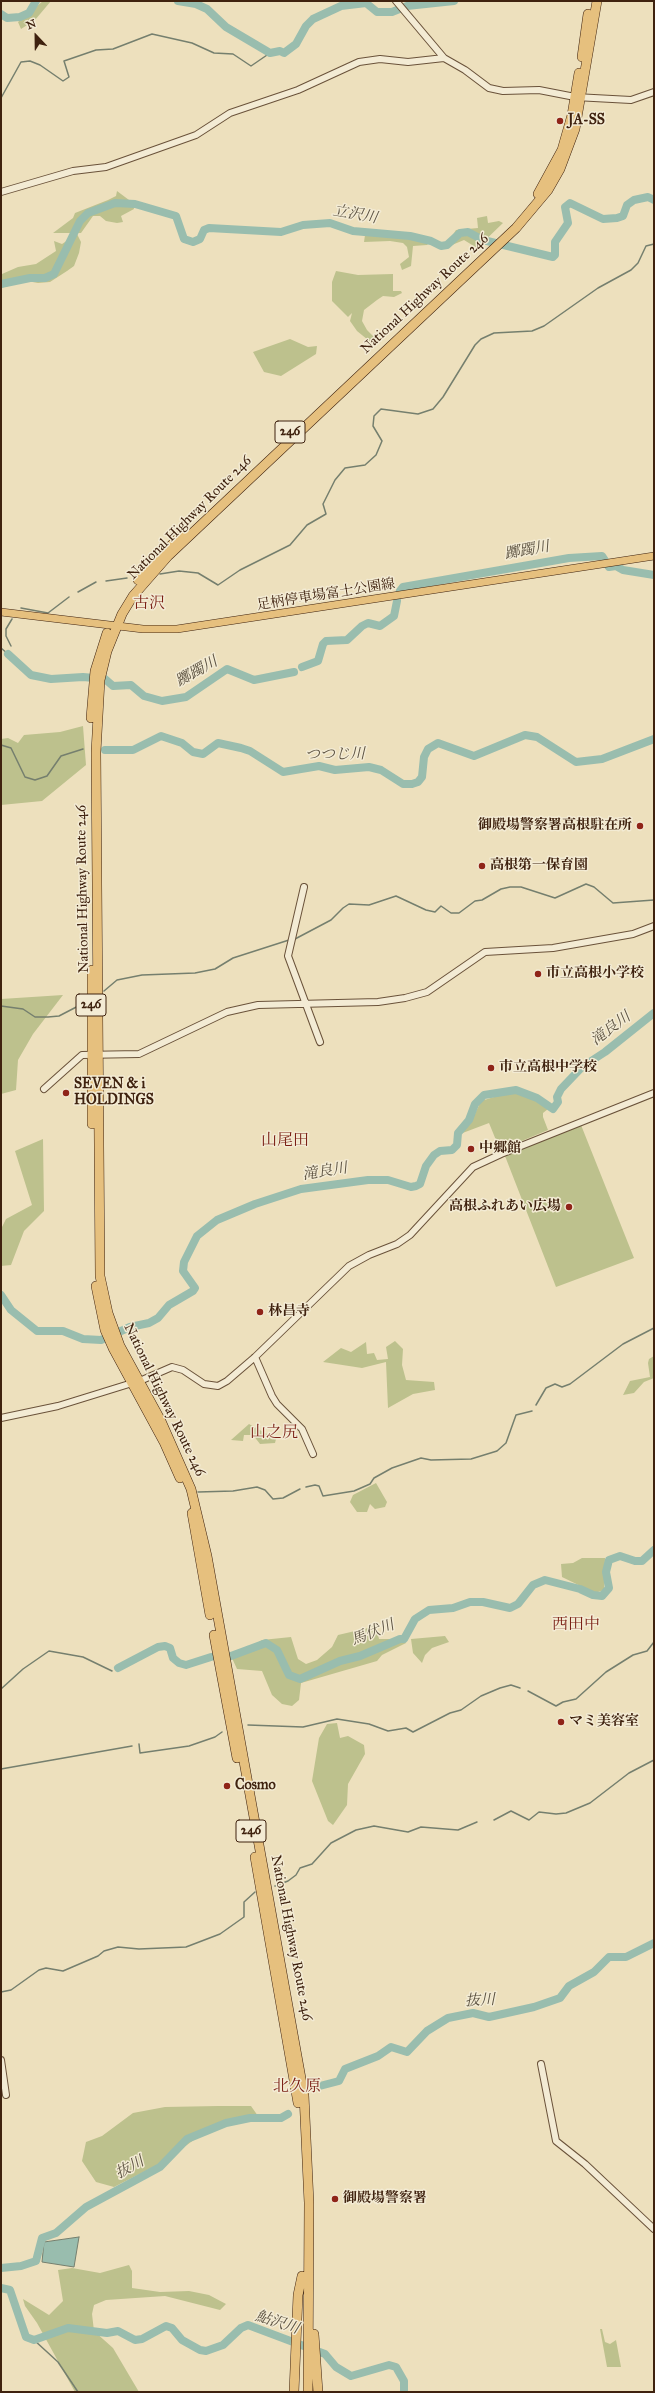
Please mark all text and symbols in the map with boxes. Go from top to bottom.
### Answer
north arrow [16,16,56,56]
text: N [25,17,38,32]
place label: JA-SS [568,113,605,129]
marker: JA-SS [555,116,565,126]
water label: 立沢川 [331,202,379,228]
street label: National Highway Route 246 [358,230,492,358]
road number: 246 [275,421,305,443]
street label: National Highway Route 246 [125,453,255,583]
water label: 躑躅川 [503,538,551,564]
street label: 足柄停車場富士公園線 [256,576,396,614]
district label: 古沢 [133,594,165,614]
water label: 躑躅川 [173,653,221,691]
water label: つつじ川 [305,745,365,765]
street label: National Highway Route 246 [73,805,93,973]
place label: 御殿場警察署高根駐在所 [478,818,632,834]
marker: 御殿場警察署高根駐在所 [635,821,645,831]
place label: 高根第一保育園 [490,858,588,874]
marker: 高根第一保育園 [477,861,487,871]
place label: 市立高根小学校 [546,966,644,982]
marker: 市立高根小学校 [533,969,543,979]
road number: 246 [76,994,106,1016]
water label: 滝良川 [588,1008,634,1050]
place label: 市立高根中学校 [499,1060,597,1076]
marker: 市立高根中学校 [486,1063,496,1073]
place label: SEVEN & i HOLDINGS [74,1077,154,1110]
marker: SEVEN & i HOLDINGS [61,1088,71,1098]
district label: 山尾田 [261,1131,309,1151]
place label: 中郷館 [479,1141,521,1157]
marker: 中郷館 [466,1144,476,1154]
water label: 滝良川 [301,1160,349,1184]
place label: 高根ふれあい広場 [449,1199,561,1215]
marker: 高根ふれあい広場 [564,1202,574,1212]
place label: 林昌寺 [268,1304,310,1320]
marker: 林昌寺 [255,1307,265,1317]
street label: National Highway Route 246 [120,1321,208,1479]
district label: 山之尻 [250,1423,298,1443]
district label: 西田中 [552,1615,600,1635]
water label: 馬伏川 [349,1616,397,1650]
place label: マミ美容室 [569,1714,639,1730]
marker: マミ美容室 [556,1717,566,1727]
place label: Cosmo [235,1778,276,1794]
marker: Cosmo [222,1781,232,1791]
road number: 246 [236,1820,266,1842]
street label: National Highway Route 246 [267,1854,315,2022]
water label: 抜川 [465,1991,495,2011]
district label: 北久原 [273,2077,321,2097]
water label: 抜川 [113,2153,147,2183]
place label: 御殿場警察署 [343,2191,427,2207]
marker: 御殿場警察署 [330,2194,340,2204]
water label: 鮎沢川 [253,2307,301,2339]

